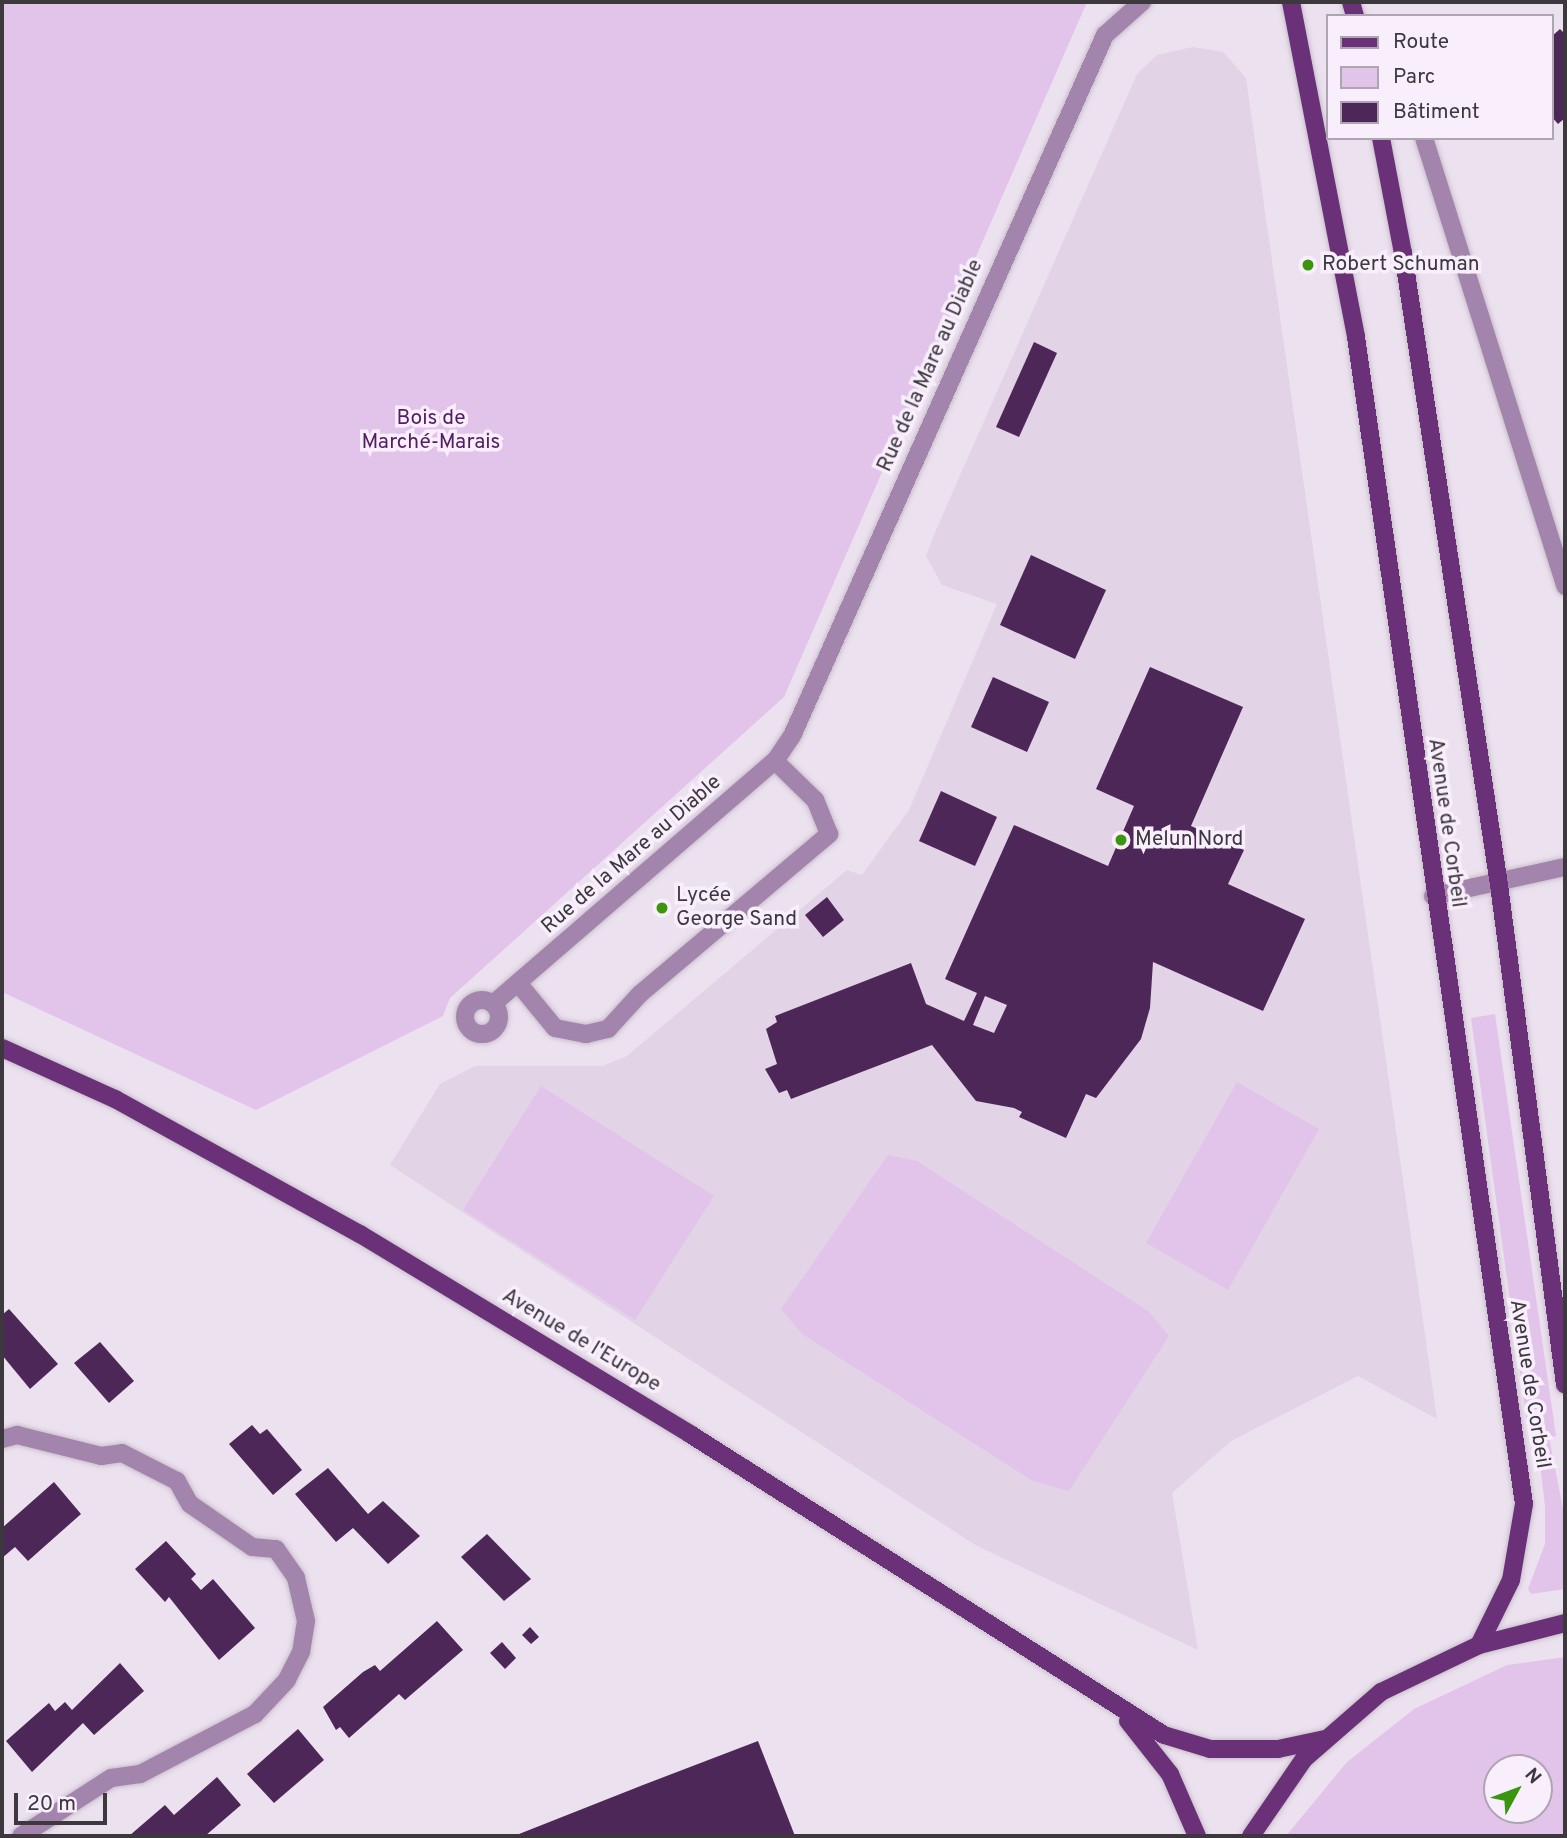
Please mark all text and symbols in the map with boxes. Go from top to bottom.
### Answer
legend [1326,14,1553,140]
text: Route [1393,29,1449,56]
text: Parc [1393,64,1435,91]
text: Bâtiment [1393,99,1480,126]
place label: Robert Schuman [1322,252,1480,278]
street label: Rue de la Mare au Diable [873,256,989,476]
marker: Robert Schuman [1300,257,1316,273]
park label: Bois de Marché-Marais [362,406,500,456]
street label: Avenue de Corbeil [1422,737,1470,909]
street label: Rue de la Mare au Diable [537,770,727,940]
place label: Melun Nord [1135,827,1243,853]
marker: Melun Nord [1113,832,1129,848]
place label: Lycée George Sand [676,883,797,933]
marker: Lycée George Sand [654,900,670,916]
street label: Avenue de l'Europe [497,1284,665,1398]
street label: Avenue de Corbeil [1503,1298,1555,1470]
north arrow [1483,1754,1553,1824]
text: N [1519,1764,1546,1790]
scale bar [18,1778,110,1822]
text: 20 m [27,1791,76,1818]

